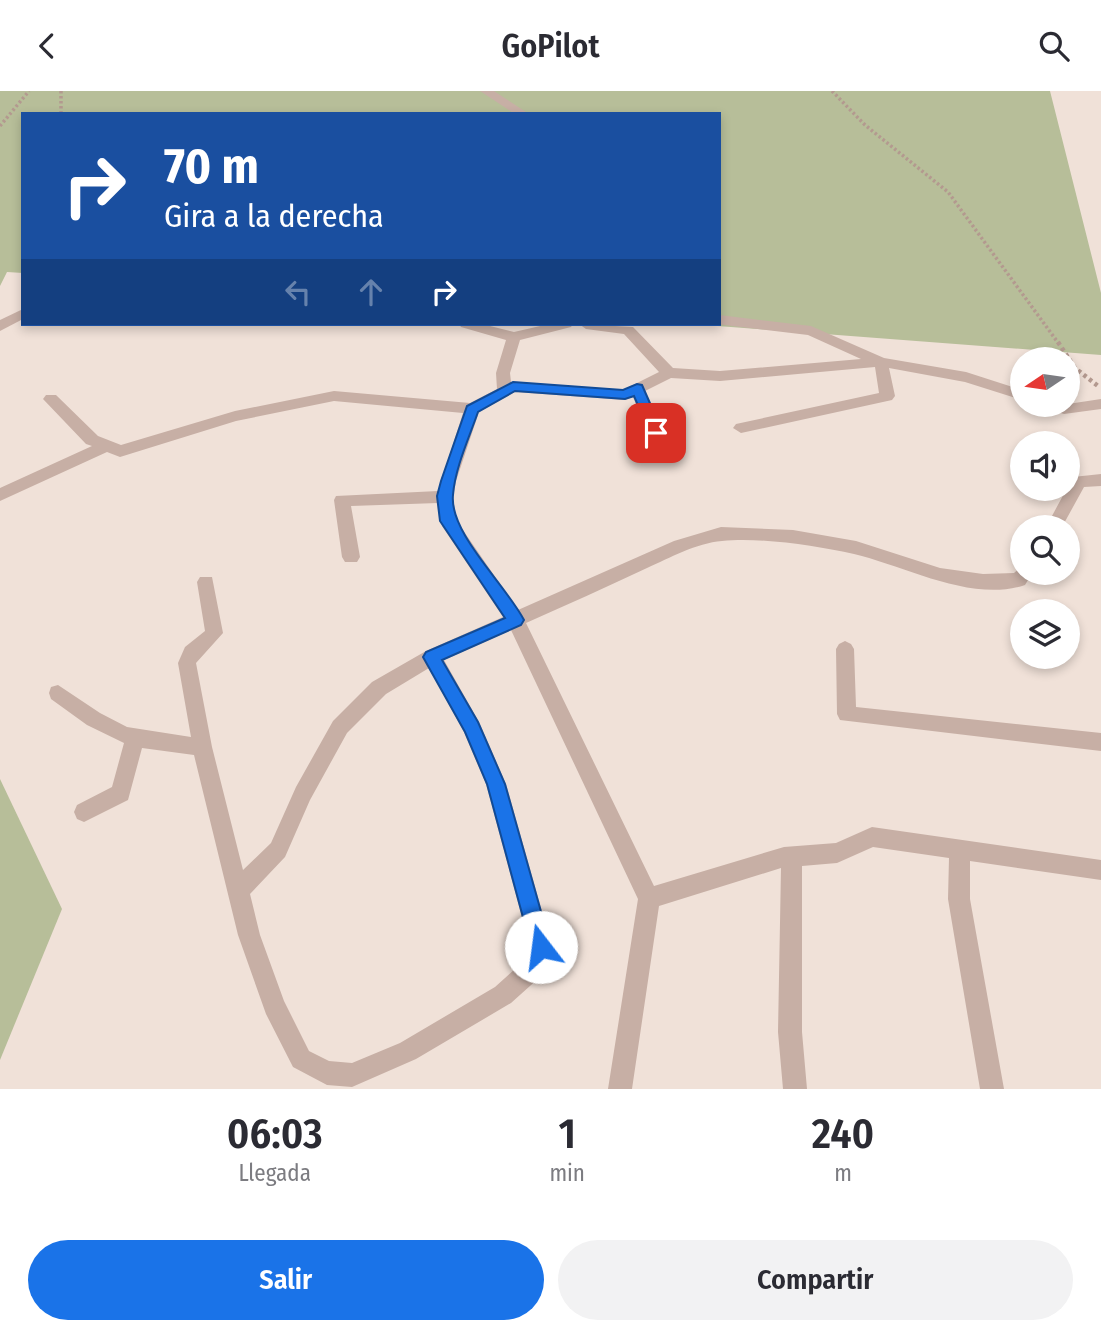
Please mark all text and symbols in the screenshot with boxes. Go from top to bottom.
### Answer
icon: back [28,27,66,65]
text: GoPilot [502,27,599,65]
icon: search [1035,27,1073,65]
text: 70 m [164,137,259,196]
icon: right [49,140,140,231]
text: Gira a la derecha [164,197,384,235]
icon: left [279,273,317,311]
icon: ahead [352,273,390,311]
icon: right [425,273,463,311]
north arrow [1010,347,1080,417]
map controls [1010,347,1080,669]
pin [626,403,686,463]
icon: arrive [637,414,675,452]
button: sound [1010,431,1080,501]
button: search [1010,515,1080,585]
button: layers [1010,599,1080,669]
position arrow [504,910,578,984]
text: 06:03 [227,1109,323,1159]
text: 1 [558,1109,576,1159]
text: 240 [812,1109,874,1159]
text: Llegada [238,1159,311,1187]
text: min [549,1159,585,1187]
text: m [834,1159,852,1187]
button: Salir [28,1240,544,1320]
button: Compartir [558,1240,1073,1320]

